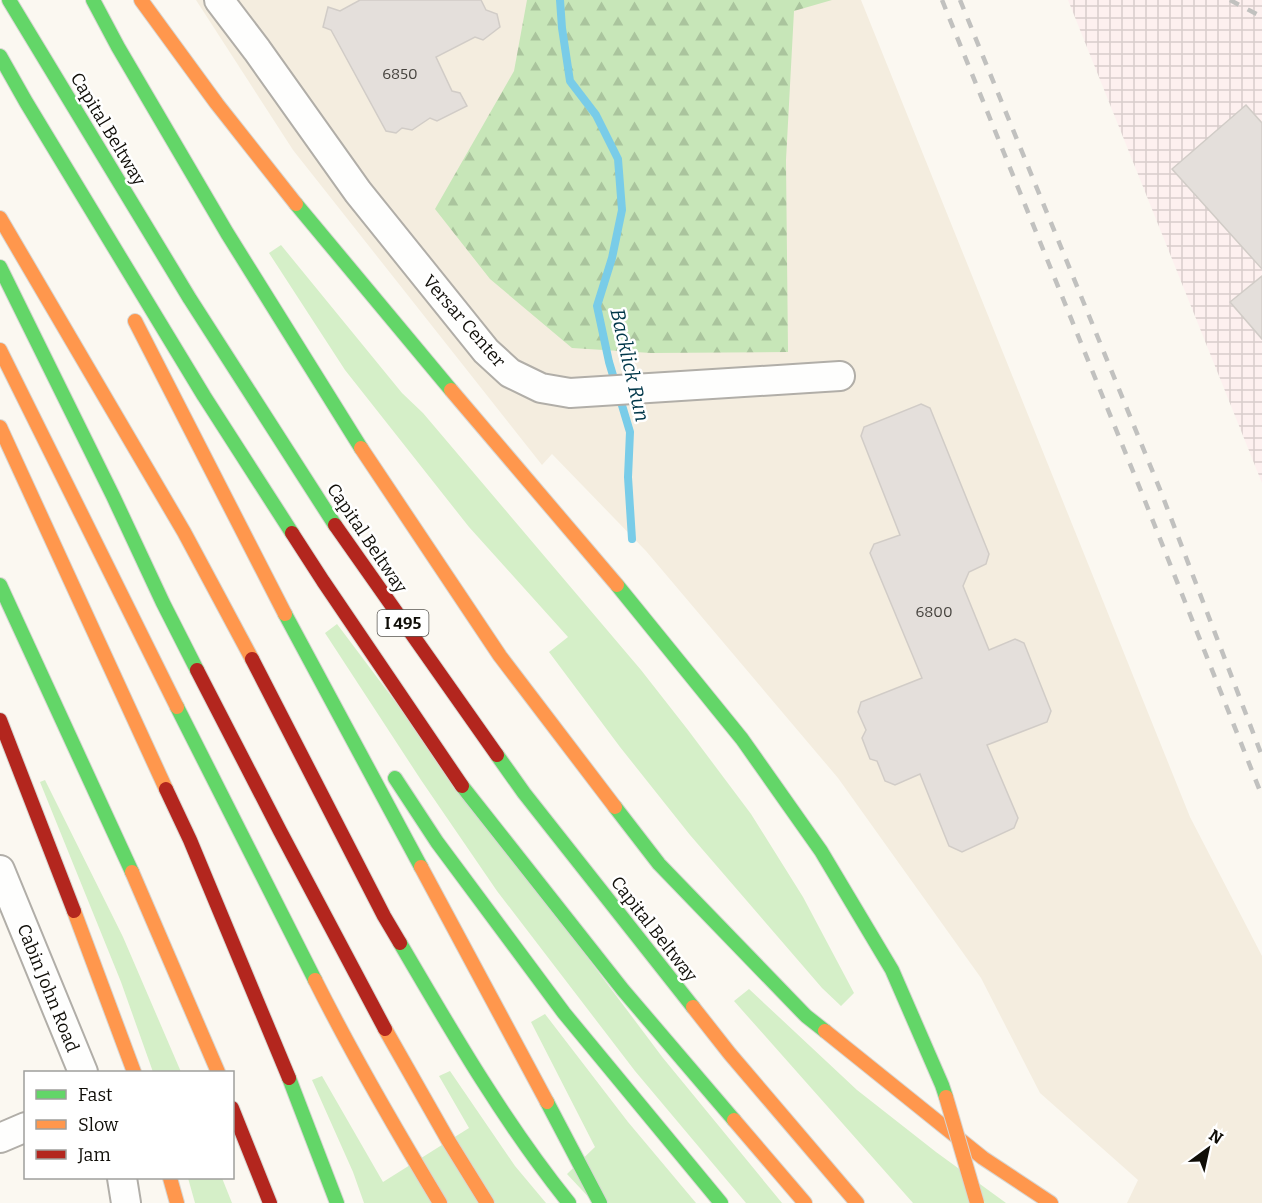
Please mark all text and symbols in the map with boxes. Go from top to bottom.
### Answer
house number: 6850 [382,65,418,83]
street label: Capital Beltway [66,69,151,190]
street label: Versar Center [418,270,510,372]
water label: Backlick Run [605,306,655,424]
street label: Capital Beltway [322,479,412,598]
house number: 6800 [915,603,953,621]
road number: I 495 [378,610,428,636]
street label: Capital Beltway [606,872,702,986]
street label: Cabin John Road [12,921,84,1056]
legend [24,1071,234,1179]
text: Fast [78,1084,113,1106]
text: Slow [78,1114,119,1136]
north arrow [1178,1119,1238,1179]
text: N [1206,1126,1226,1148]
text: Jam [77,1144,111,1166]

